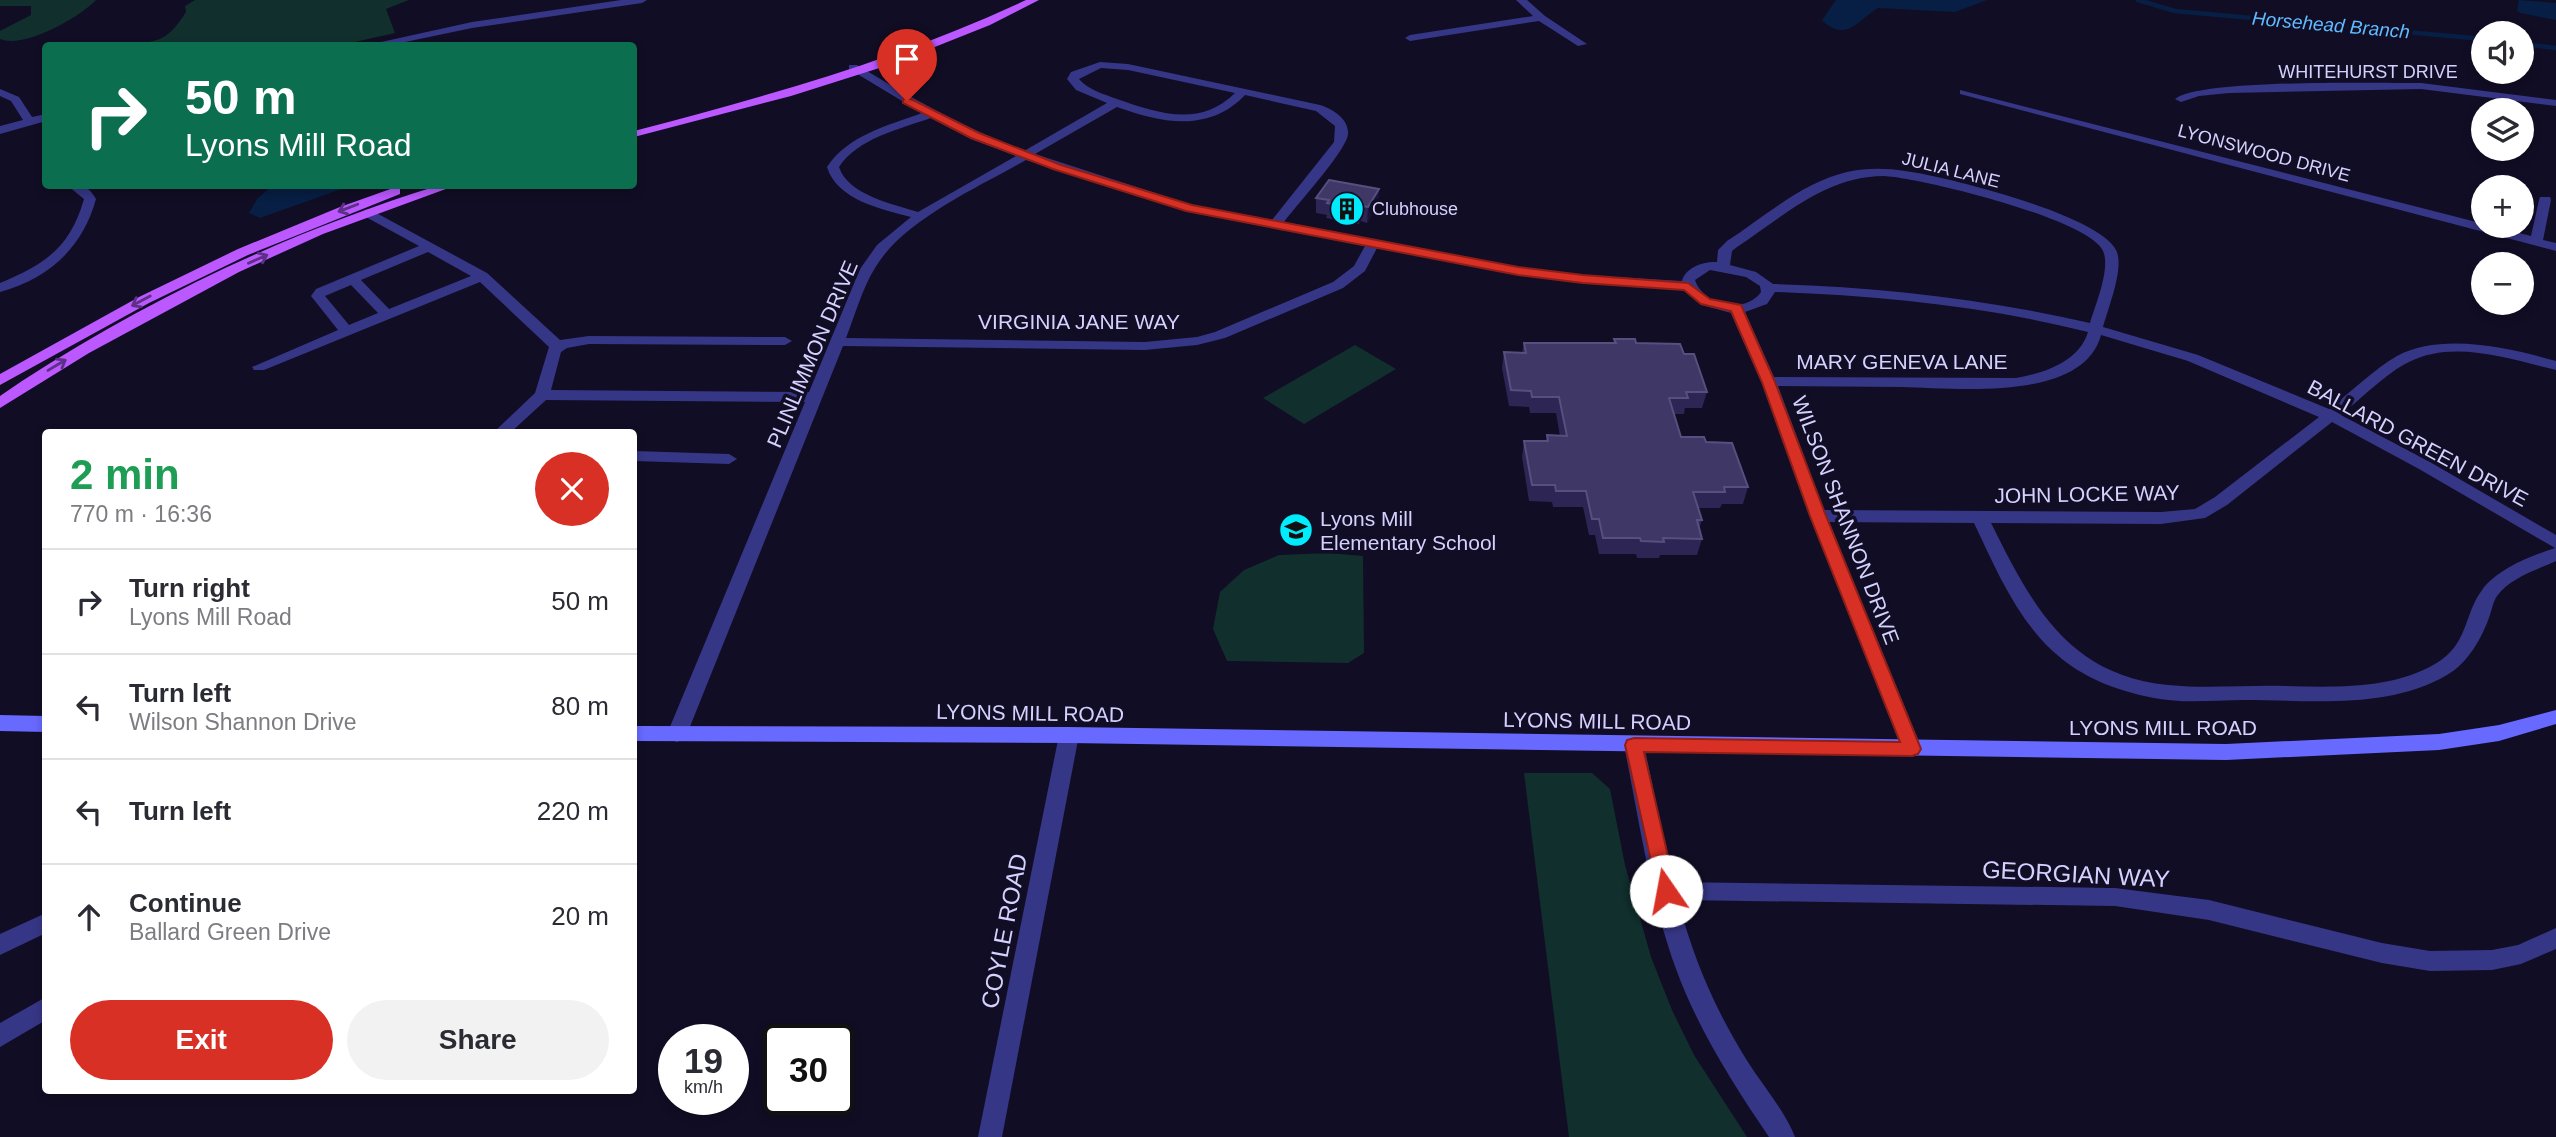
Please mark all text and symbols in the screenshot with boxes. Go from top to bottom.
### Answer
water label: Horsehead Branch [2251,8,2411,42]
map controls [2471,21,2534,315]
button: sound [2471,21,2534,84]
pin [877,29,937,101]
icon: arrive [888,40,926,78]
street label: WHITEHURST DRIVE [2278,62,2458,82]
icon: right [70,70,161,161]
text: 50 m [185,70,297,124]
button: layers [2471,98,2534,161]
street label: LYONSWOOD DRIVE [2176,120,2352,186]
text: Lyons Mill Road [185,127,411,163]
street label: JULIA LANE [1900,148,2002,192]
button: + [2471,175,2534,238]
building icon: Clubhouse [1328,190,1366,228]
place label: Clubhouse [1372,199,1458,219]
one-way arrow [338,203,360,215]
one-way arrow [247,252,268,265]
button: − [2471,252,2534,315]
street label: PLINLIMMON DRIVE [762,257,862,451]
one-way arrow [131,295,152,309]
street label: VIRGINIA JANE WAY [978,310,1180,333]
street label: MARY GENEVA LANE [1796,350,2008,373]
one-way arrow [46,358,66,372]
street label: BALLARD GREEN DRIVE [2304,375,2532,511]
street label: WILSON SHANNON DRIVE [1788,393,1904,647]
text: 2 min [70,451,180,498]
button: close [535,452,609,526]
street label: JOHN LOCKE WAY [1994,481,2180,507]
text: 770 m · 16:36 [70,501,212,527]
place label: Lyons Mill Elementary School [1320,507,1496,554]
school or university icon: Lyons Mill Elementary School [1277,511,1315,549]
text: Turn right [129,573,250,603]
icon: right [70,583,108,621]
text: 50 m [551,586,609,616]
text: Lyons Mill Road [129,604,292,630]
text: Turn left [129,678,231,708]
icon: left [70,688,108,726]
text: 80 m [551,691,609,721]
street label: LYONS MILL ROAD [936,700,1124,726]
street label: LYONS MILL ROAD [1503,708,1691,734]
text: Wilson Shannon Drive [129,709,357,735]
street label: LYONS MILL ROAD [2069,716,2257,739]
icon: left [70,793,108,831]
text: Turn left [129,796,231,826]
text: 220 m [537,796,609,826]
street label: COYLE ROAD [976,851,1032,1011]
position arrow [1629,854,1703,928]
street label: GEORGIAN WAY [1981,856,2171,892]
text: Continue [129,888,242,918]
icon: ahead [70,898,108,936]
text: 20 m [551,901,609,931]
text: Ballard Green Drive [129,919,331,945]
button: Exit [70,1000,333,1080]
button: Share [347,1000,609,1080]
speed limit sign: 30 [763,1024,854,1115]
text: 19 [684,1041,723,1080]
text: km/h [684,1077,723,1097]

